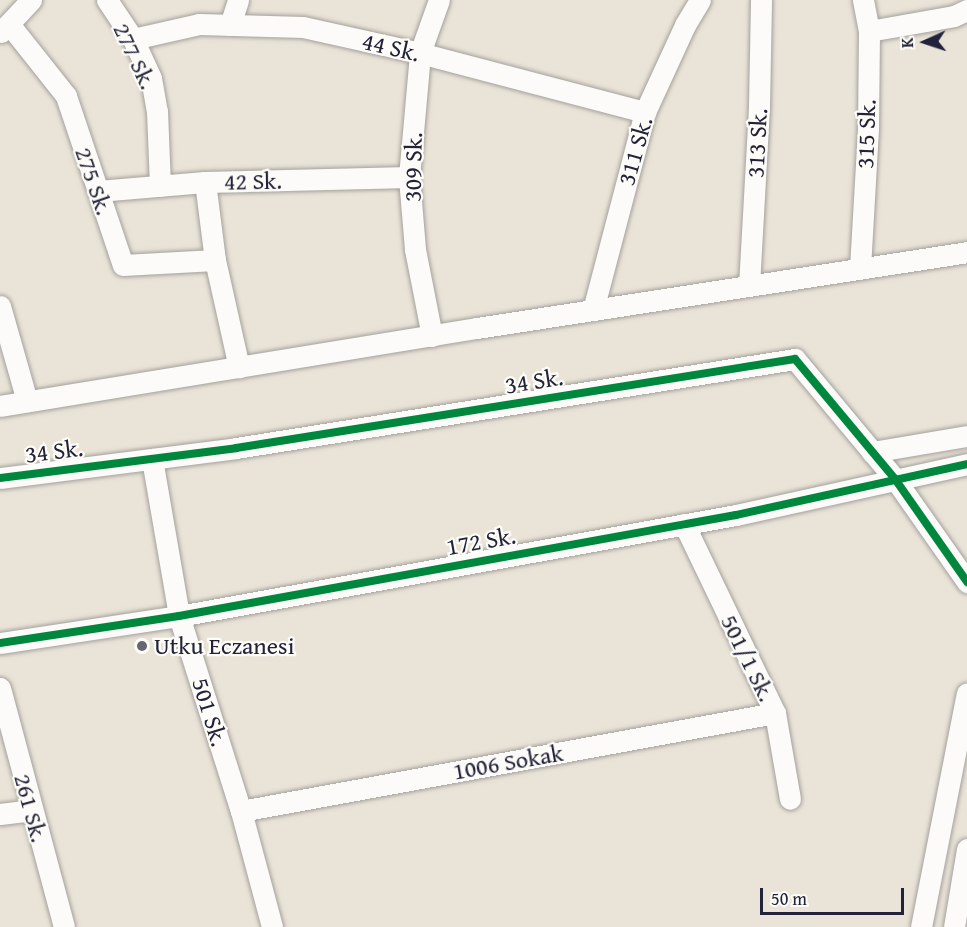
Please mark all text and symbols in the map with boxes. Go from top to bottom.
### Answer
north arrow [895,12,955,72]
street label: 277 Sk. [107,18,163,94]
street label: 44 Sk. [359,26,423,68]
text: K [895,37,919,49]
street label: 315 Sk. [850,99,882,169]
street label: 313 Sk. [741,107,773,179]
street label: 311 Sk. [612,114,658,188]
street label: 309 Sk. [398,132,428,202]
street label: 275 Sk. [69,143,119,219]
street label: 42 Sk. [224,166,282,196]
street label: 34 Sk. [503,362,565,400]
street label: 34 Sk. [23,433,85,469]
street label: 172 Sk. [444,521,518,561]
street label: 501/1 Sk. [715,610,781,706]
place label: Utku Eczanesi [154,632,294,660]
marker: Utku Eczanesi [135,639,149,653]
street label: 501 Sk. [186,674,234,750]
street label: 1006 Sokak [451,738,565,786]
street label: 261 Sk. [8,771,54,845]
scale bar [763,876,907,914]
text: 50 m [771,885,807,912]

